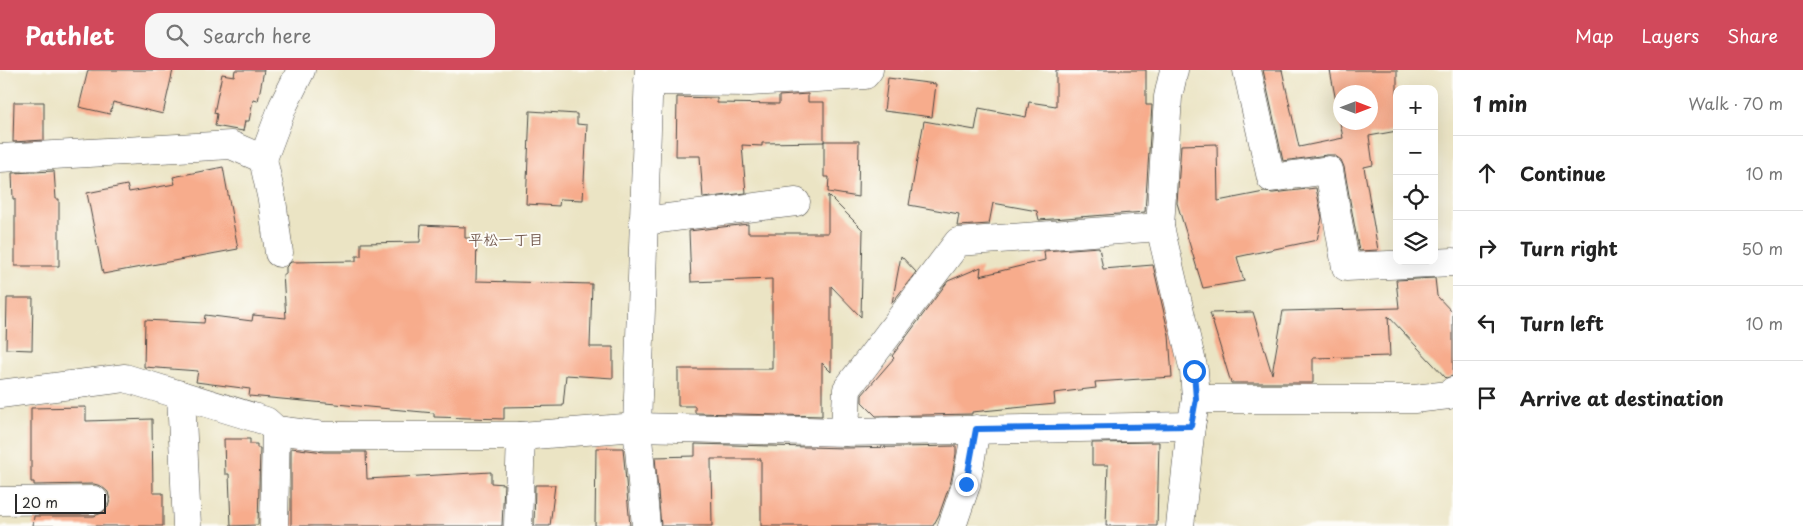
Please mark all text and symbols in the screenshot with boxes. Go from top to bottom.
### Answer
search box [145,13,495,58]
text: Pathlet [25,17,115,53]
icon: search [163,21,191,49]
text: Search here [203,21,311,49]
text: Map [1575,22,1614,49]
text: Layers [1642,22,1699,49]
text: Share [1727,22,1778,49]
north arrow [1333,85,1378,130]
map controls [1393,85,1438,265]
button: + [1393,85,1438,130]
text: 1 min [1473,87,1527,119]
text: Walk · 70 m [1688,91,1783,115]
button: − [1393,130,1438,175]
icon: ahead [1473,159,1501,187]
text: Continue [1520,159,1606,187]
text: 10 m [1746,161,1783,185]
button: locate [1393,175,1438,220]
button: layers [1393,220,1438,265]
district label: 平松一丁目 [468,227,544,250]
icon: right [1473,234,1501,262]
text: Turn right [1520,234,1618,262]
text: 50 m [1742,236,1783,260]
icon: left [1473,309,1501,337]
text: Turn left [1520,309,1604,337]
text: 10 m [1746,311,1783,335]
route start [1183,360,1206,383]
icon: arrive [1473,384,1501,412]
text: Arrive at destination [1520,384,1724,412]
route end [955,473,978,496]
scale bar [15,491,106,514]
text: 20 m [22,492,58,513]

